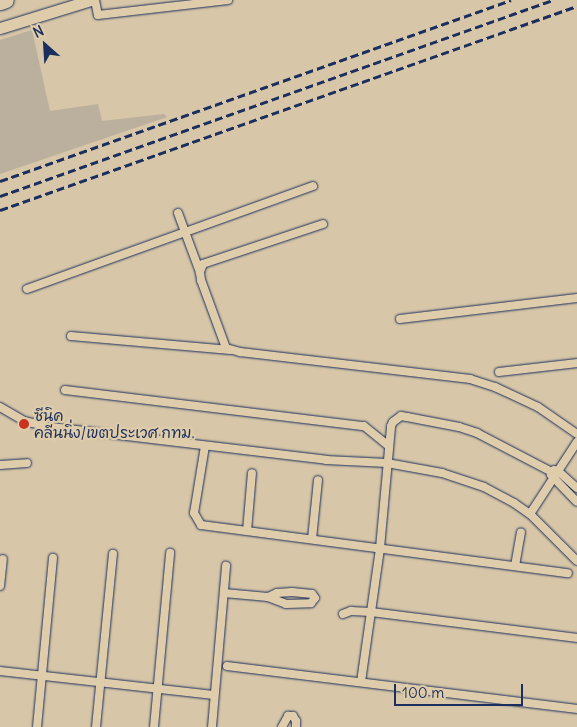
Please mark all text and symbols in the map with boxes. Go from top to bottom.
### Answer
north arrow [20,20,70,70]
text: N [30,21,47,42]
place label: ซีนิค คลีนนิ่ง/เขตประเวศ กทม. [34,406,195,441]
marker: ซีนิค คลีนนิ่ง/เขตประเวศ กทม. [18,418,30,430]
scale bar [397,674,526,706]
text: 100 m [402,683,444,702]

